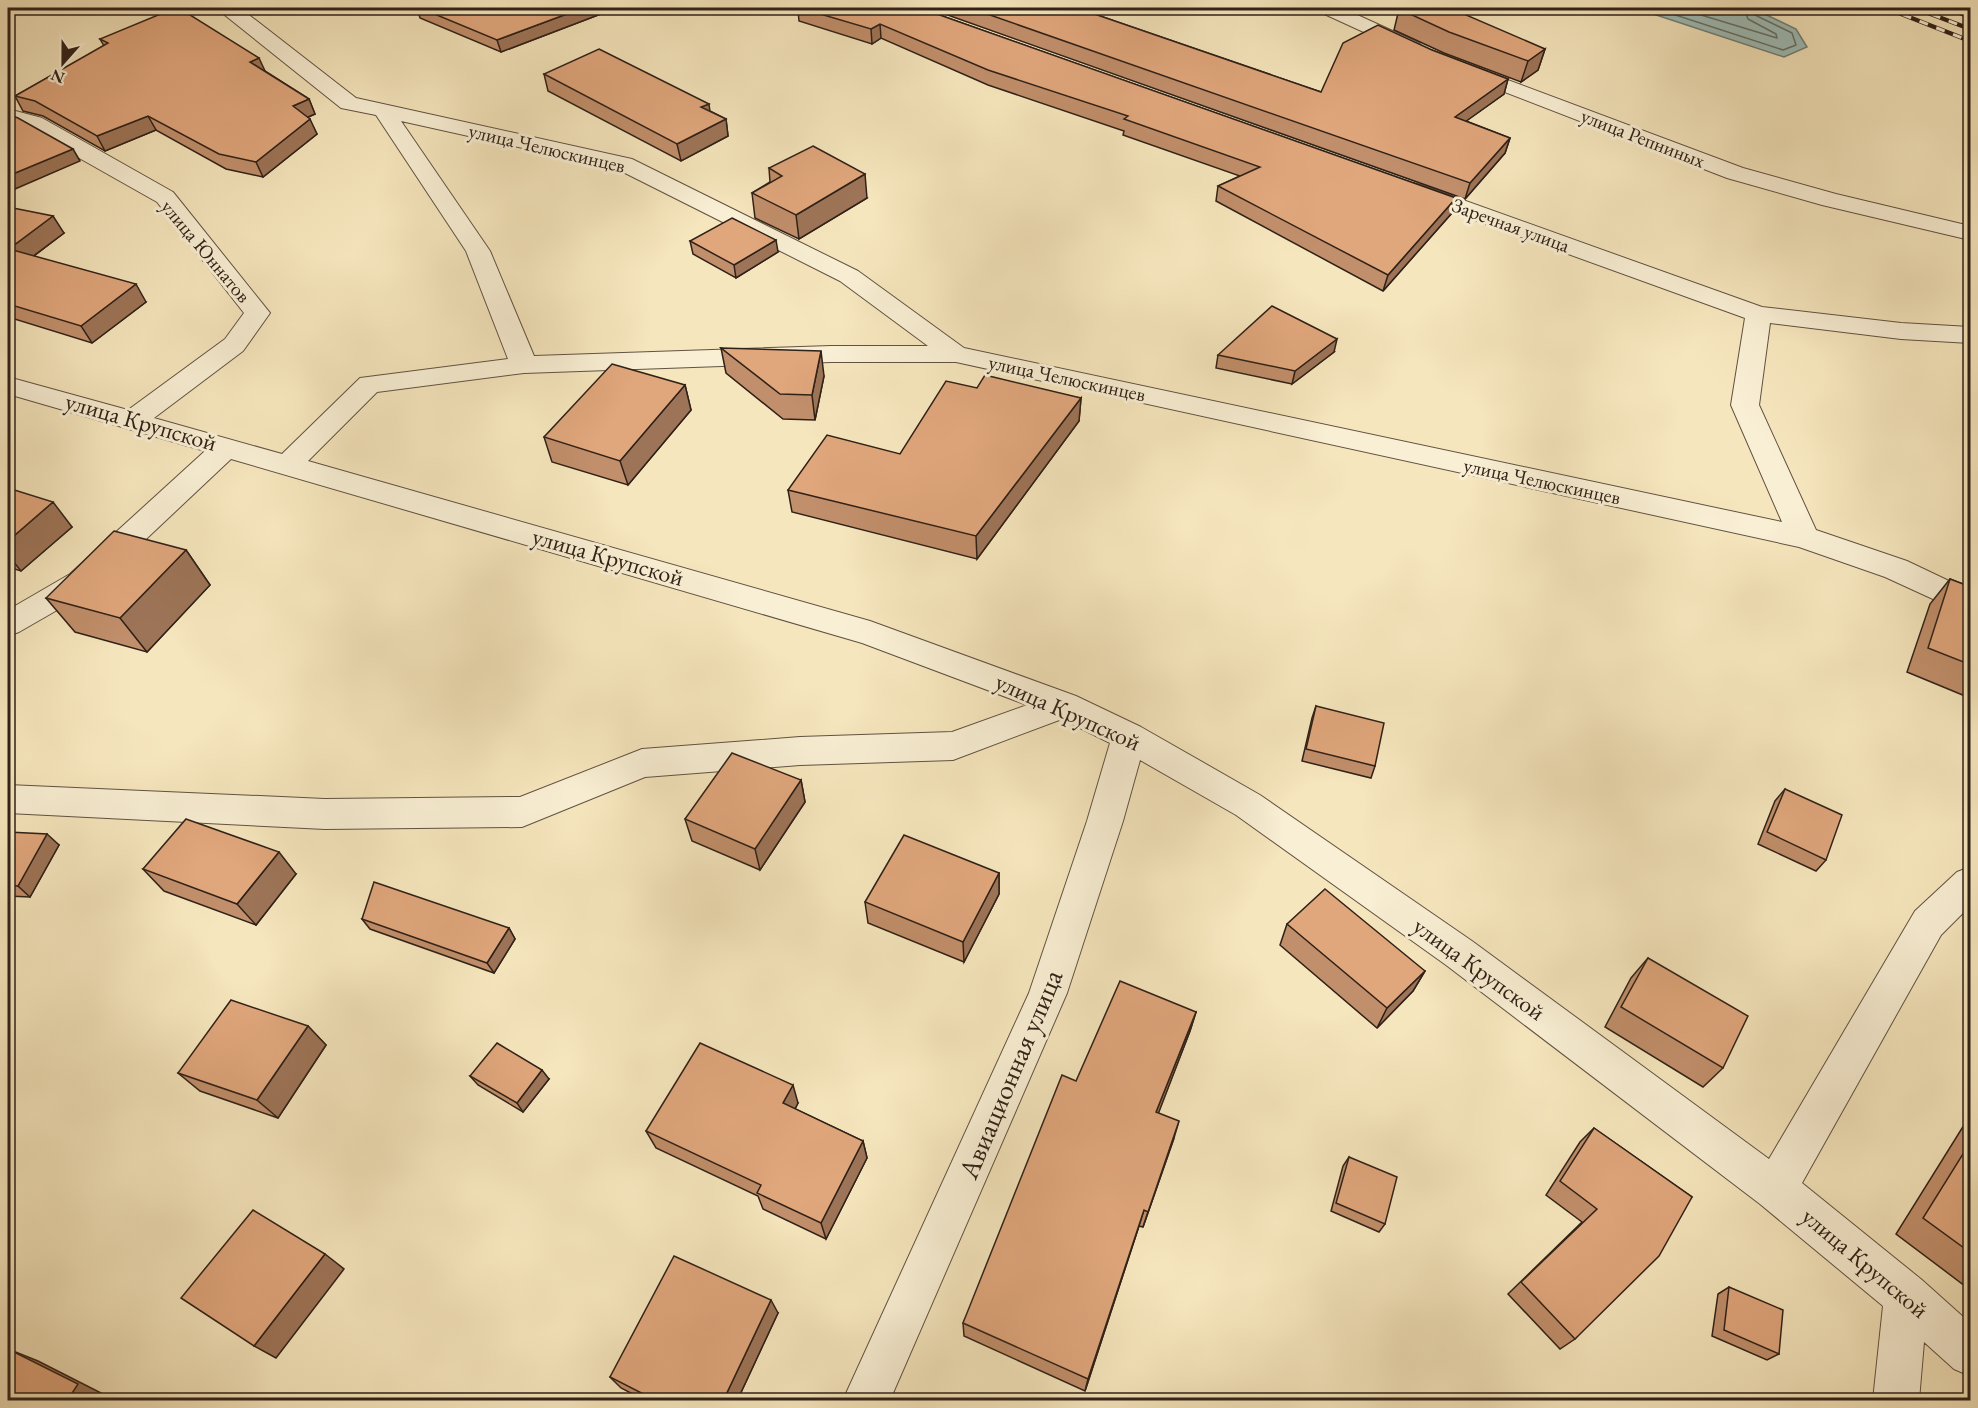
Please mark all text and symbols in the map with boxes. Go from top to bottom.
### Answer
north arrow [33,33,93,93]
text: N [48,64,68,89]
street label: улица Репниных [1577,102,1709,174]
street label: улица Челюскинцев [466,117,628,179]
street label: Заречная улица [1449,192,1573,258]
street label: улица Юннатов [155,194,257,308]
street label: улица Челюскинцев [986,349,1148,407]
street label: улица Крупской [62,385,221,458]
street label: улица Челюскинцев [1461,452,1623,510]
street label: улица Крупской [529,520,688,593]
street label: улица Крупской [991,666,1146,758]
street label: улица Крупской [1407,910,1552,1027]
street label: Авиационная улица [949,963,1071,1185]
street label: улица Крупской [1796,1201,1935,1325]

